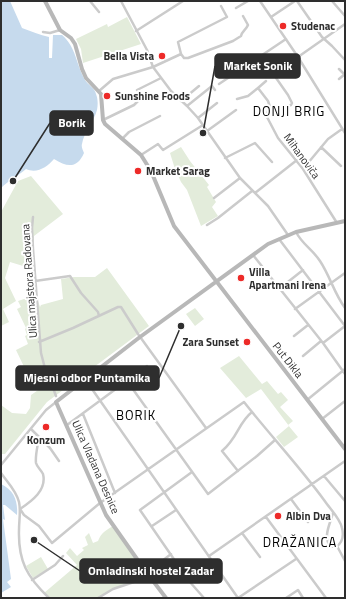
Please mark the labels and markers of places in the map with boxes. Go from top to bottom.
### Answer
place label: Studenac [291,18,335,34]
marker: Studenac [278,21,288,31]
place label: Bella Vista [103,48,154,64]
marker: Bella Vista [157,51,167,61]
callout: Market Sonik [215,54,300,78]
place label: Sunshine Foods [115,88,190,104]
marker: Sunshine Foods [102,91,112,101]
callout: Borik [50,111,93,135]
place label: Market Sarag [146,163,210,179]
marker: Market Sarag [133,166,143,176]
place label: Villa Apartmani Irena [249,264,326,293]
marker: Villa Apartmani Irena [236,273,246,283]
place label: Zara Sunset [182,334,239,350]
marker: Zara Sunset [242,337,252,347]
callout: Mjesni odbor Puntamika [16,366,159,390]
marker: Konzum [41,422,51,432]
place label: Konzum [27,432,65,448]
place label: Albin Dva [286,508,331,524]
marker: Albin Dva [273,511,283,521]
callout: Omladinski hostel Zadar [80,559,222,583]

